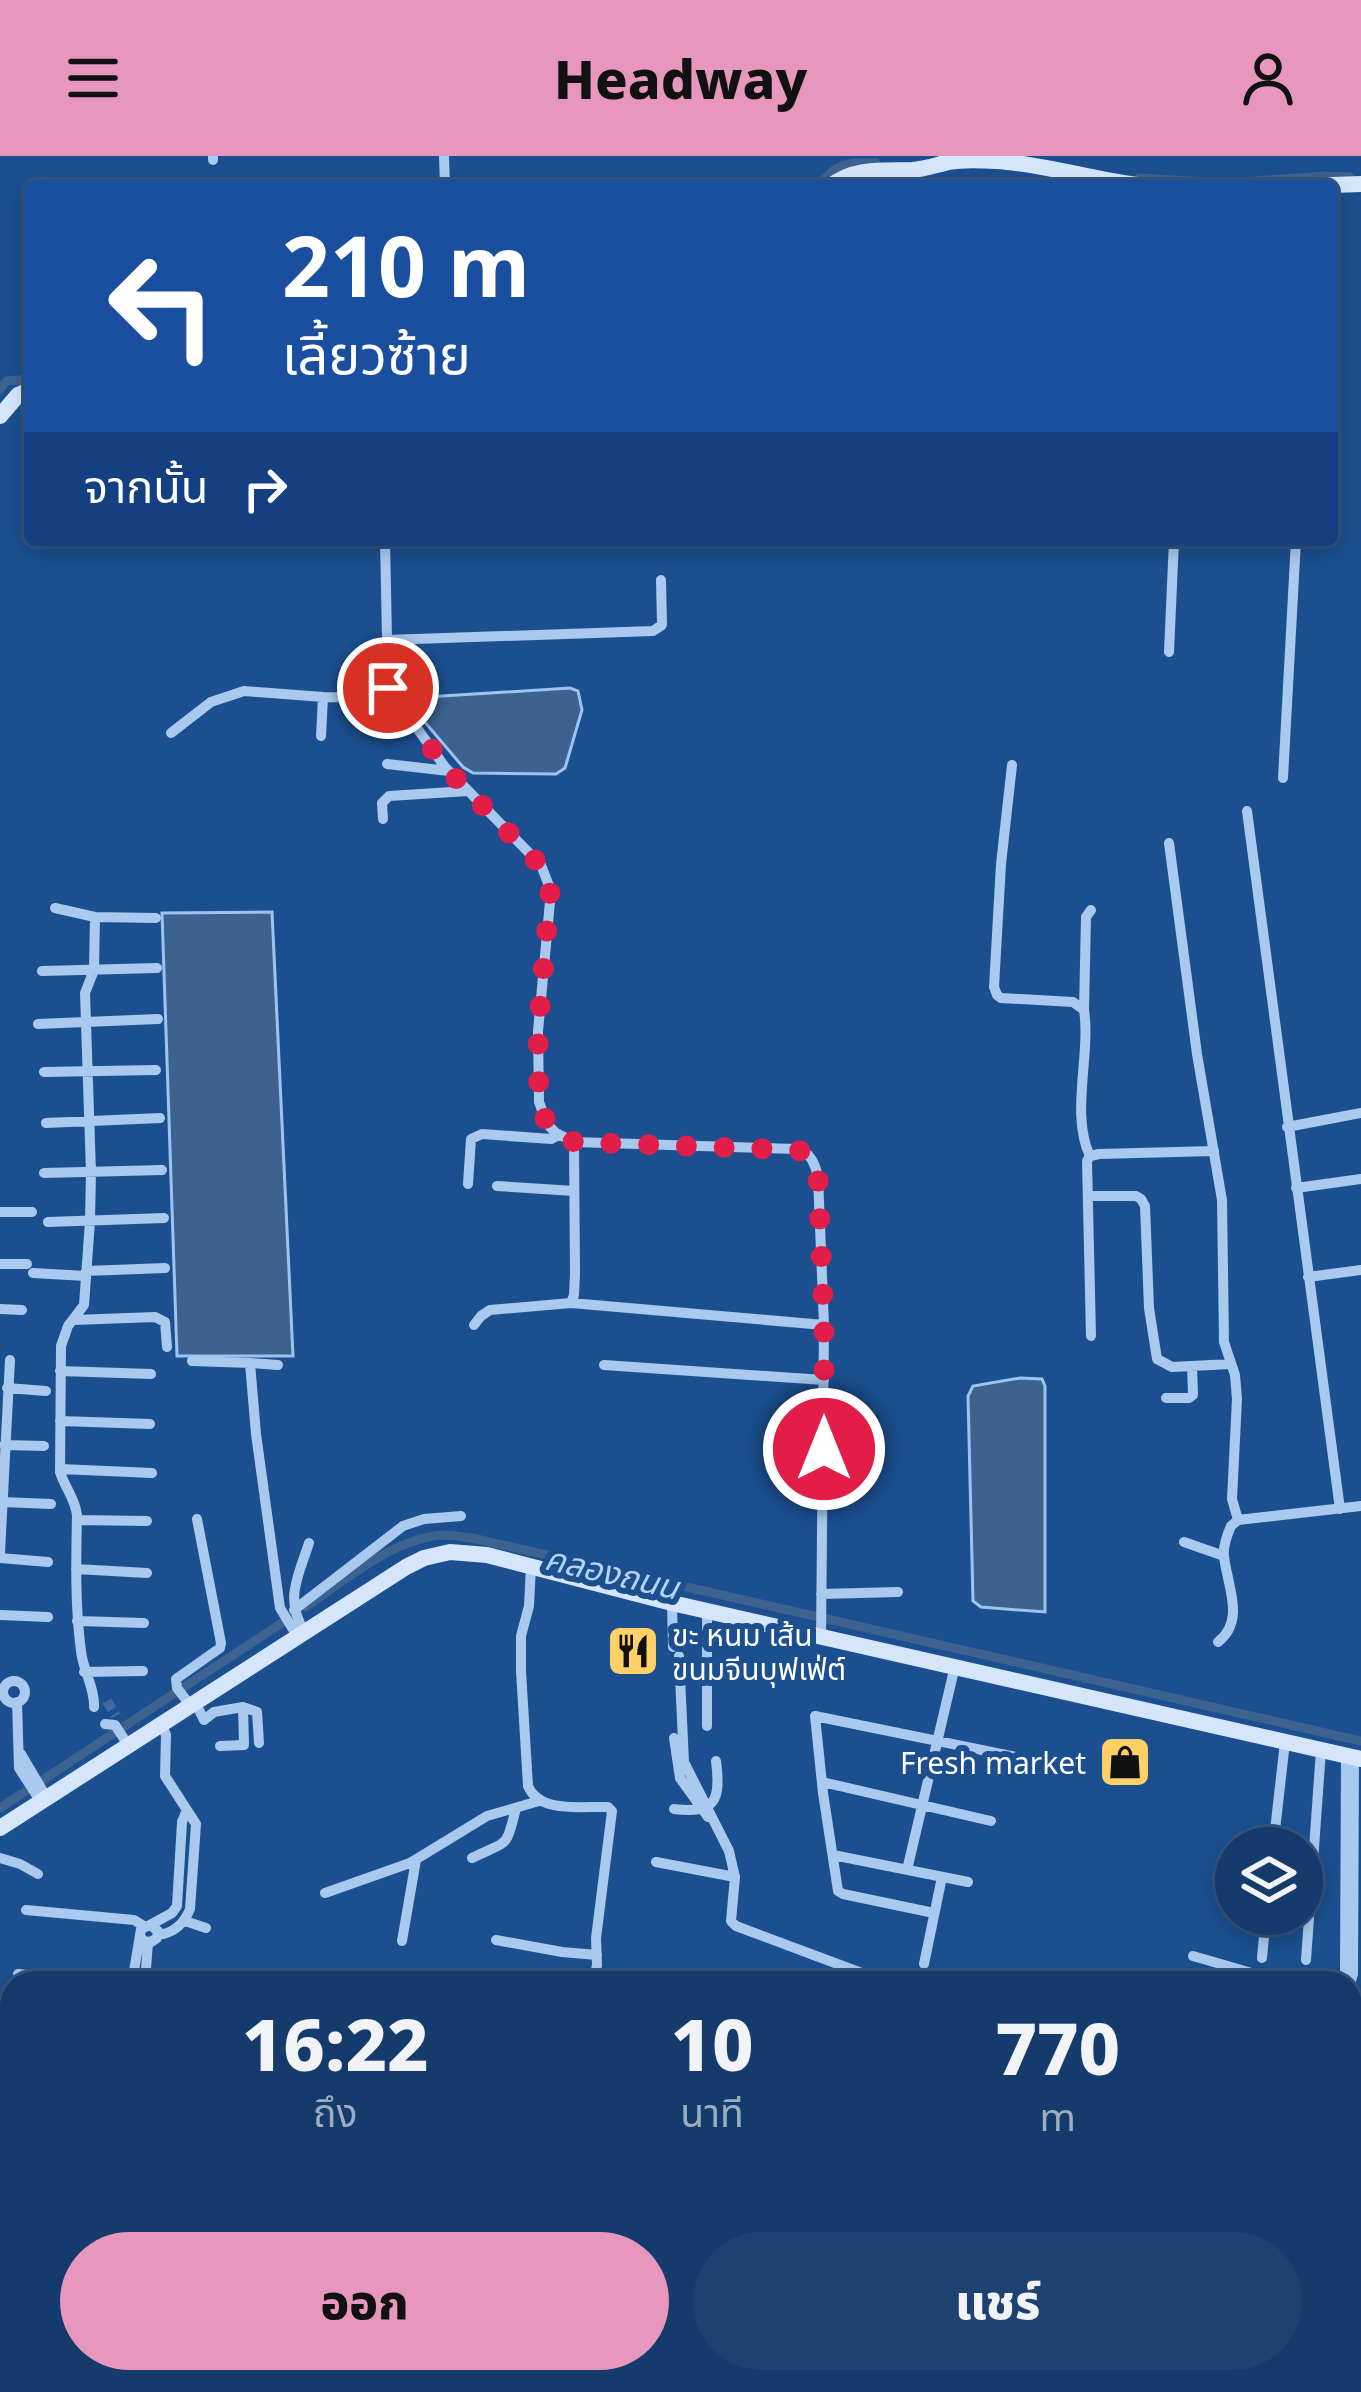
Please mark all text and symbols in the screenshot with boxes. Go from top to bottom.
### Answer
text: Headway [554,41,807,115]
icon: menu [60,45,126,111]
icon: person [1235,45,1301,111]
text: 210 m [282,207,530,322]
icon: left [84,228,240,384]
text: เลี้ยวซ้าย [282,316,471,390]
text: จากนั้น [84,455,208,516]
icon: right [232,456,298,522]
pin [337,637,439,739]
icon: arrive [355,655,421,721]
position arrow [761,1386,887,1512]
water label: คลองถนน [541,1535,685,1610]
place label: ขะ หนม เส้น ขนมจีนบุฟเฟ่ต์ [672,1614,846,1689]
restaurant icon: ขะ หนม เส้น ขนมจีนบุฟเฟ่ต์ [605,1623,661,1679]
shop icon: Fresh market [1097,1734,1153,1790]
place label: Fresh market [900,1742,1086,1783]
map controls [1215,1827,1323,1935]
button: layers [1215,1827,1323,1935]
text: 16:22 [242,1994,429,2092]
text: 10 [670,1994,754,2092]
text: 770 [995,1998,1120,2096]
text: ถึง [313,2085,357,2138]
text: นาที [680,2085,744,2138]
text: m [1040,2089,1076,2142]
button: ออก [60,2232,669,2370]
button: แชร์ [693,2232,1302,2370]

